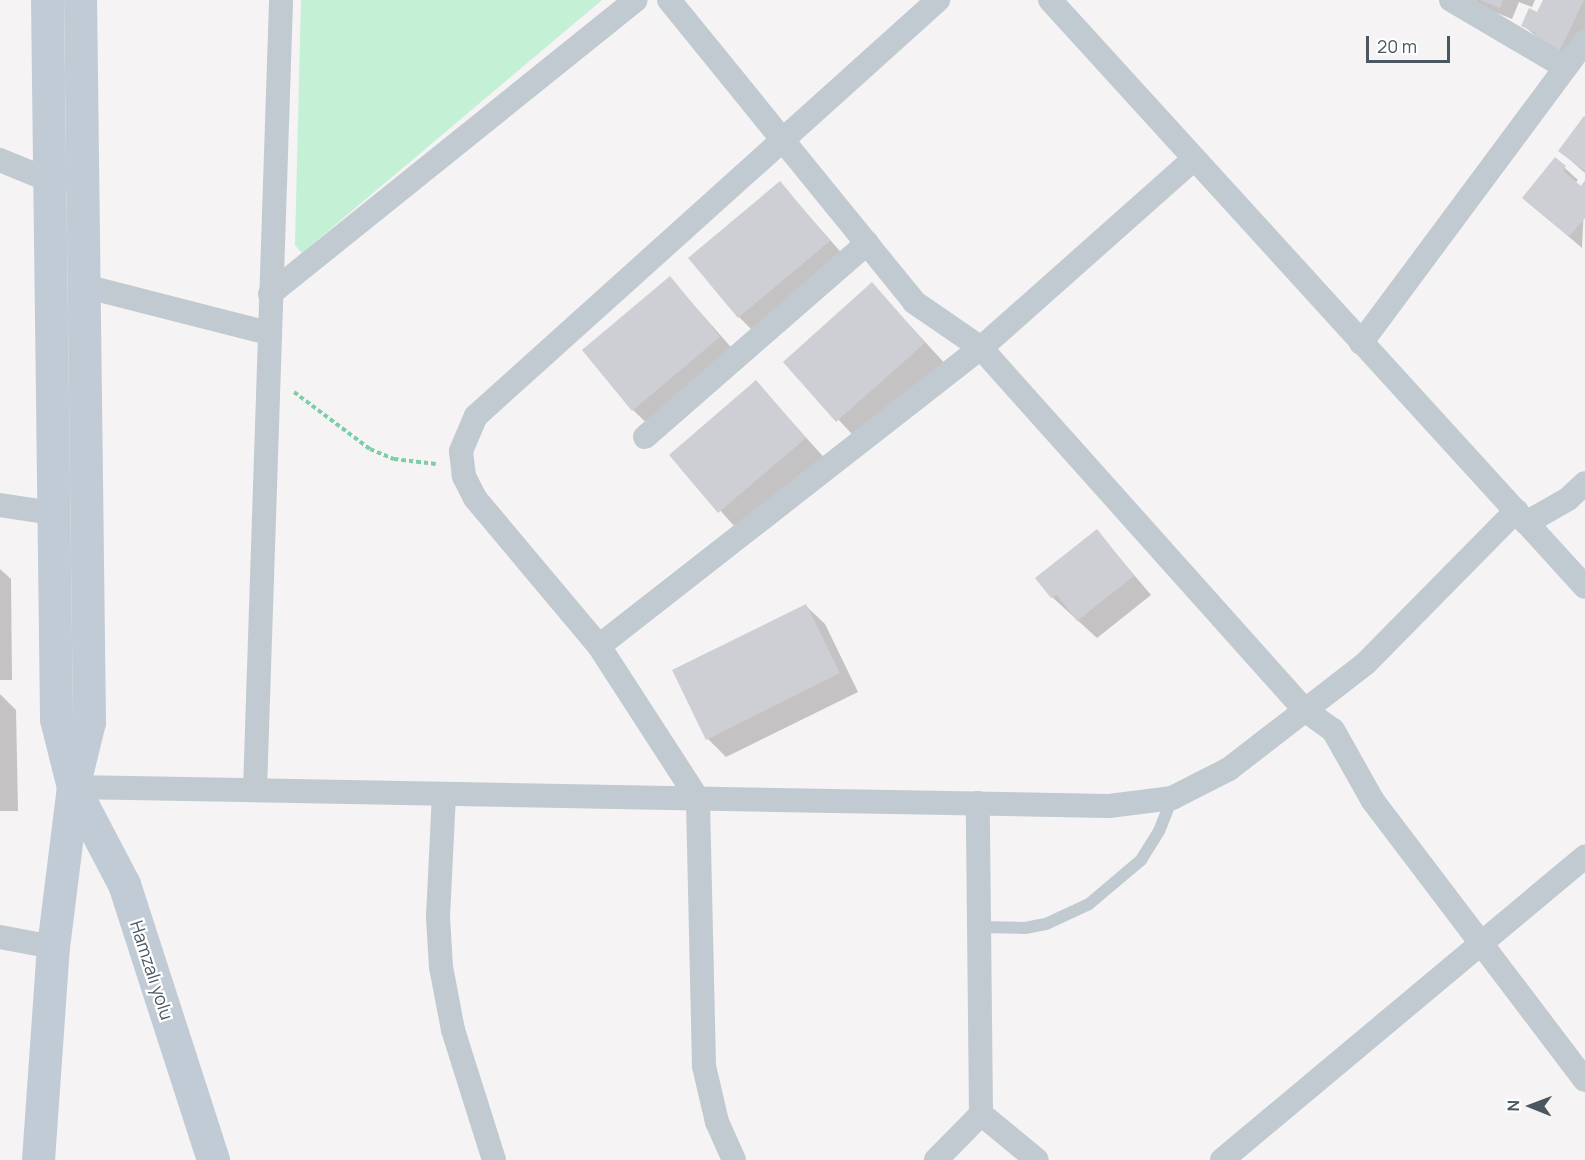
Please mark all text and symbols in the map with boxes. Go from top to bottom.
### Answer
scale bar [1369,24,1453,62]
text: 20 m [1377,34,1417,58]
street label: Hamzalı yolu [126,918,178,1022]
north arrow [1501,1076,1561,1136]
text: N [1502,1100,1524,1112]

